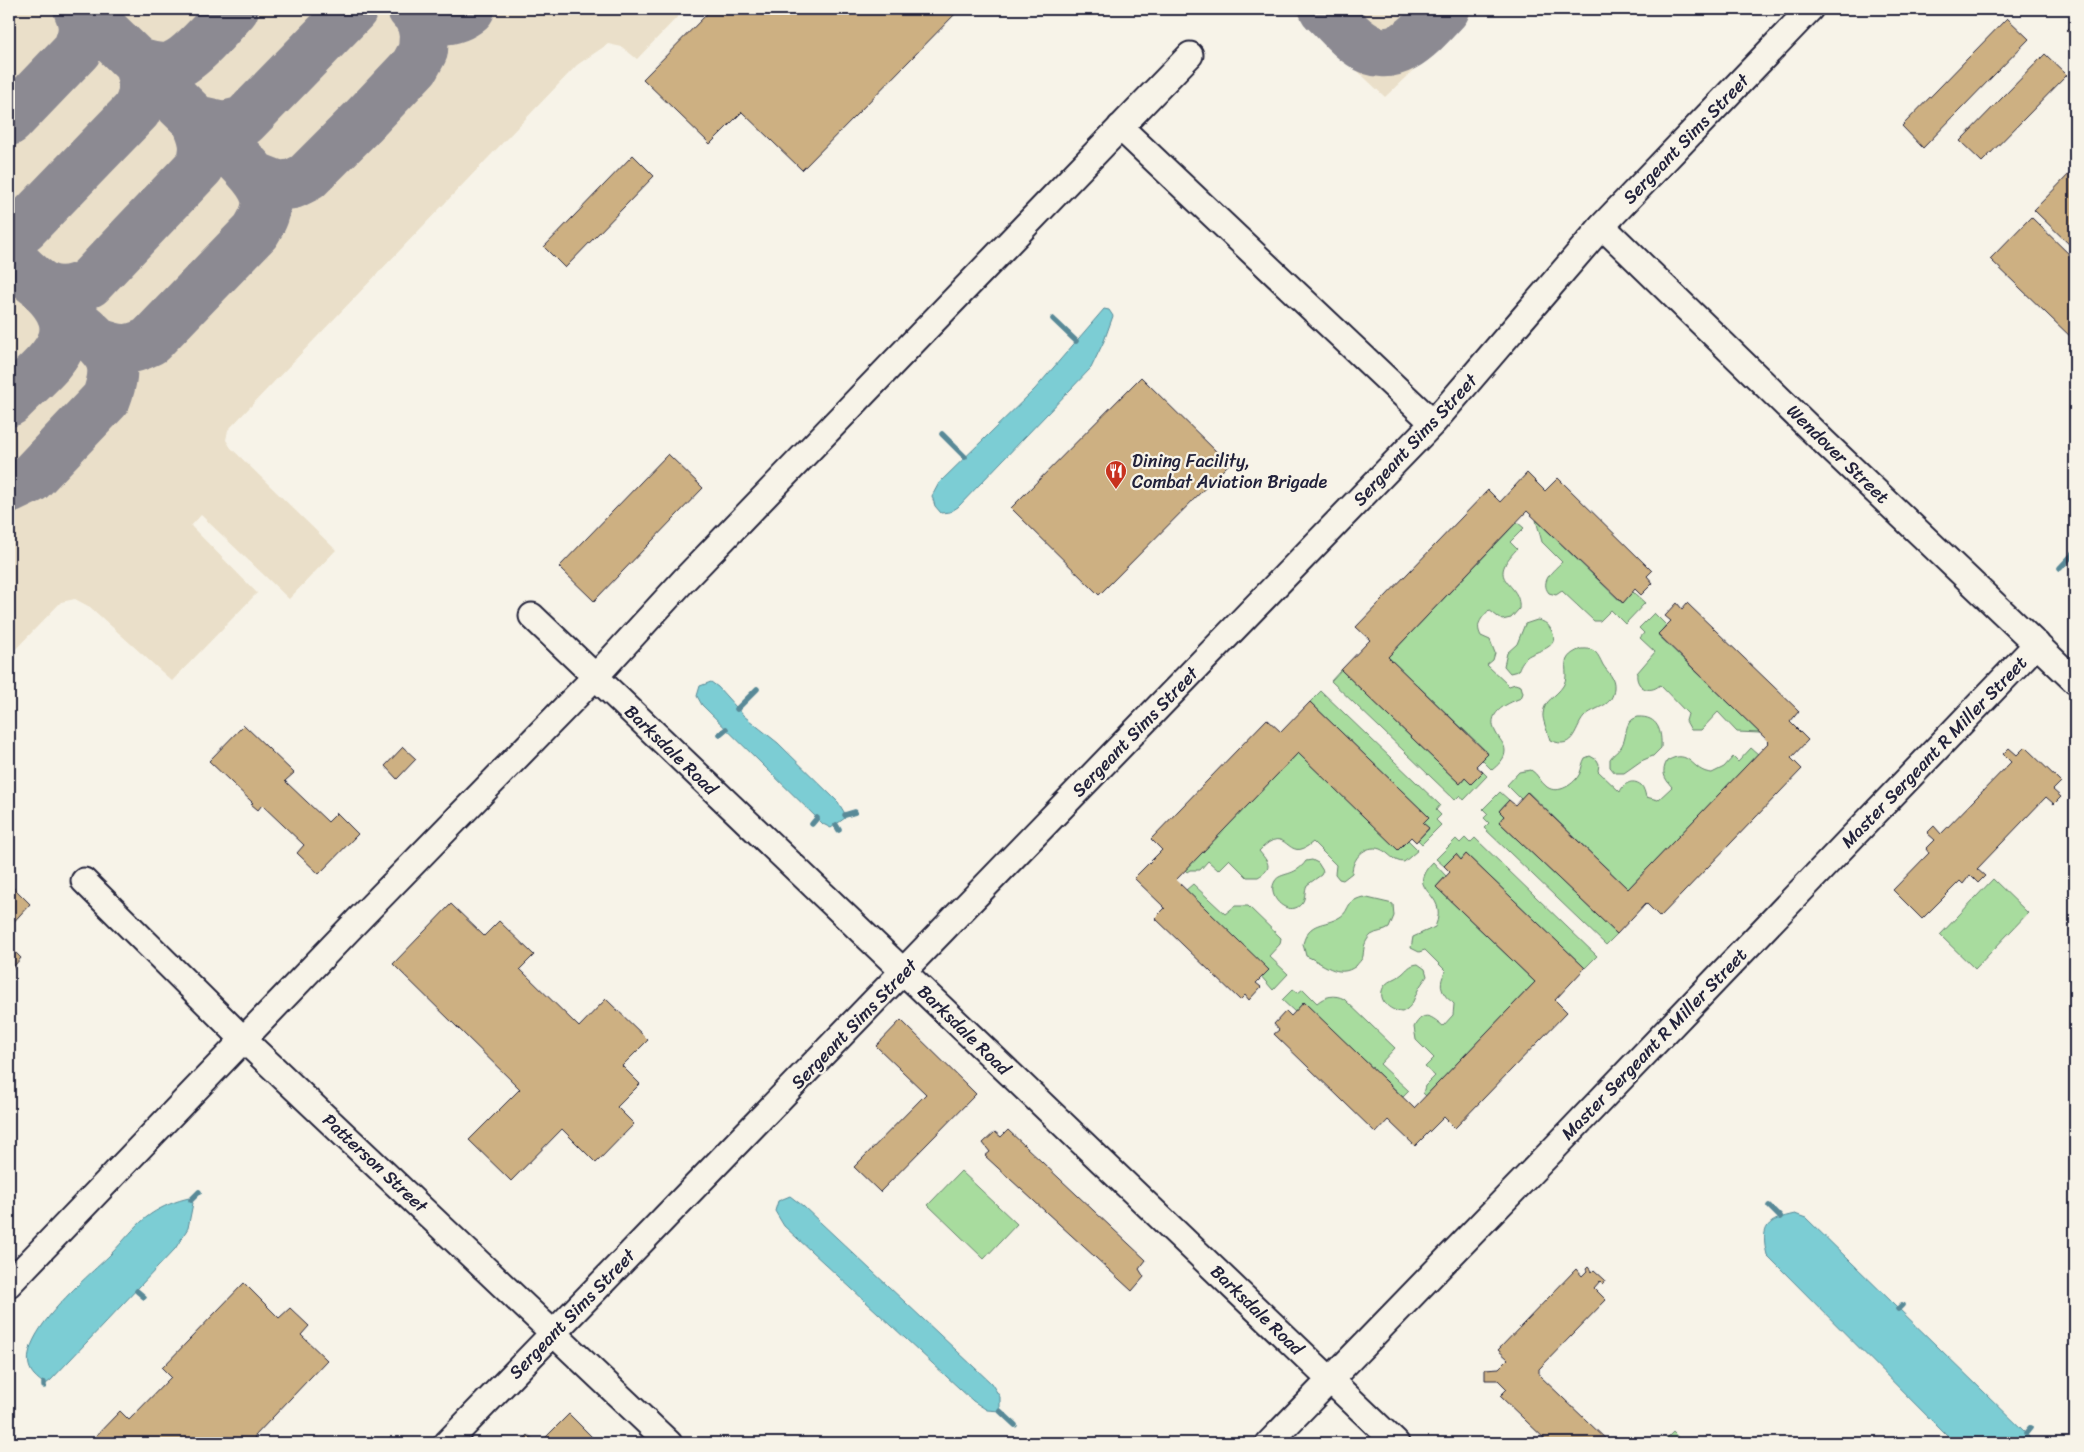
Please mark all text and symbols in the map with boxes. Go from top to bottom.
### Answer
street label: Sergeant Sims Street [1615,65,1758,212]
street label: Sergeant Sims Street [1345,366,1486,514]
street label: Wendover Street [1779,396,1897,512]
place label: Dining Facility, Combat Aviation Brigade [1132,445,1327,498]
restaurant icon: Dining Facility, Combat Aviation Brigade [1104,459,1128,490]
street label: Master Sergeant R Miller Street [1833,648,2035,856]
street label: Sergeant Sims Street [1064,658,1207,805]
street label: Barksdale Road [617,697,726,804]
street label: Master Sergeant R Miller Street [1553,940,1755,1148]
street label: Sergeant Sims Street [783,950,926,1097]
street label: Barksdale Road [910,977,1019,1084]
street label: Patterson Street [315,1105,436,1221]
street label: Sergeant Sims Street [501,1240,644,1387]
street label: Barksdale Road [1203,1257,1312,1364]

